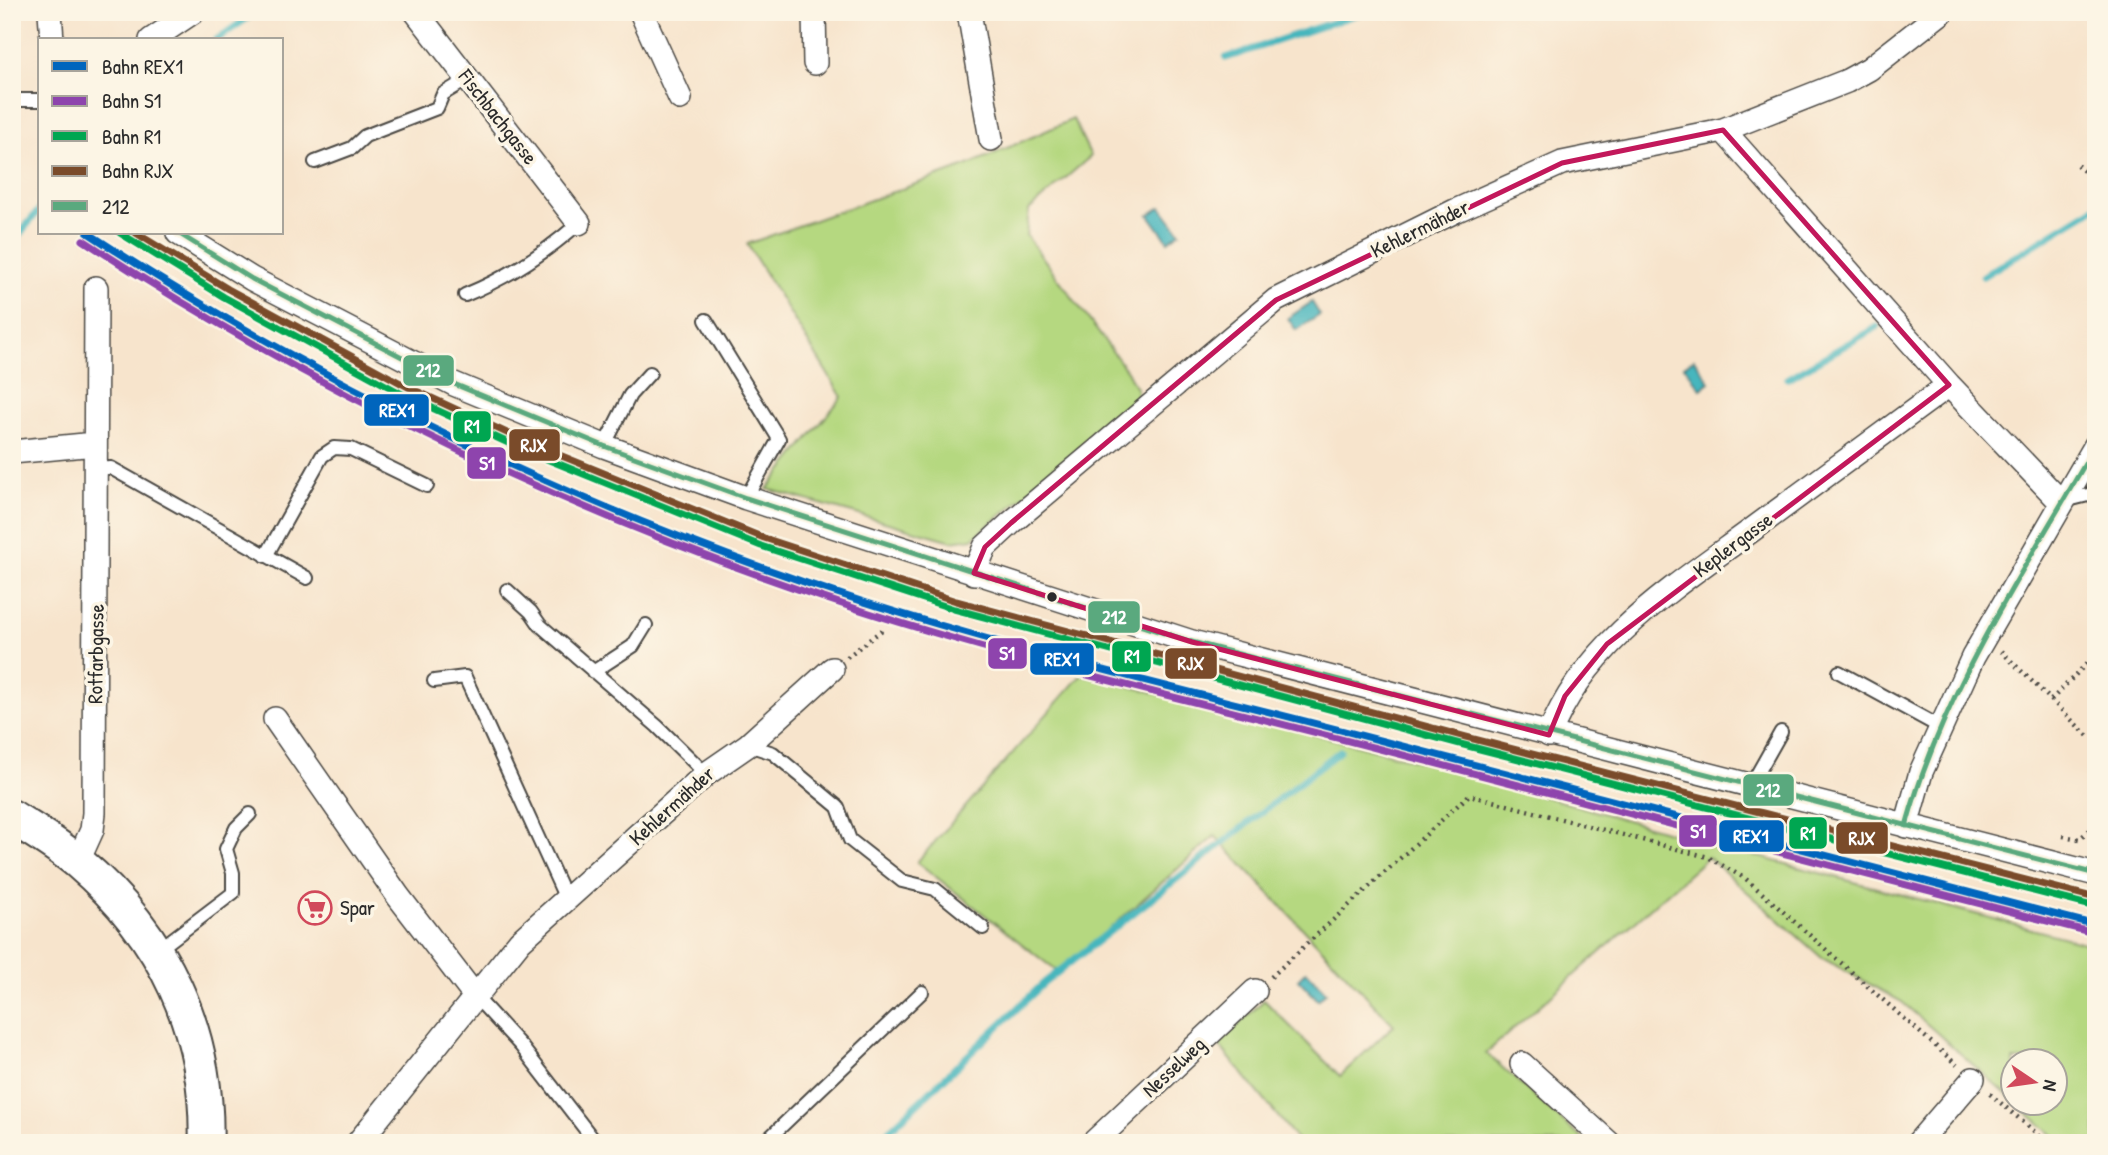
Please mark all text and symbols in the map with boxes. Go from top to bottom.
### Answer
legend [38,38,284,234]
text: Bahn REX1 [102,52,183,81]
street label: Fischbachgasse [451,62,545,170]
text: Bahn S1 [102,86,161,115]
text: Bahn R1 [102,122,161,151]
text: Bahn RJX [102,156,174,185]
text: 212 [102,192,129,221]
street label: Kehlermähder [1366,192,1474,265]
line badge: 212 [402,354,455,387]
text: 212 [416,357,440,383]
line badge: REX1 [363,393,430,427]
text: REX1 [379,397,415,423]
line badge: R1 [452,410,492,443]
text: R1 [464,413,480,439]
line badge: RJX [508,428,561,462]
text: RJX [520,432,548,458]
line badge: S1 [466,446,507,480]
text: S1 [479,450,495,476]
street label: Keplergasse [1687,505,1778,584]
unlabelled marker [1045,590,1059,604]
line badge: 212 [1087,600,1141,634]
street label: Rotfarbgasse [80,604,111,704]
text: 212 [1102,604,1126,630]
line badge: S1 [987,637,1028,670]
text: S1 [999,640,1015,666]
line badge: R1 [1111,640,1152,673]
line badge: REX1 [1029,642,1095,676]
text: R1 [1124,643,1140,669]
text: REX1 [1044,646,1080,672]
line badge: RJX [1164,647,1218,680]
text: RJX [1177,650,1205,676]
street label: Kehlermähder [623,759,721,852]
line badge: 212 [1742,773,1795,807]
text: 212 [1756,777,1780,803]
line badge: S1 [1678,814,1718,848]
line badge: R1 [1788,816,1828,850]
text: S1 [1690,818,1706,844]
line badge: REX1 [1718,819,1785,853]
text: R1 [1800,820,1816,846]
line badge: RJX [1835,821,1889,855]
text: REX1 [1733,823,1769,849]
text: RJX [1848,825,1876,851]
supermarket icon: Spar [296,889,334,927]
place label: Spar [340,893,375,922]
street label: Nesselweg [1136,1030,1212,1104]
north arrow [2000,1046,2070,1116]
text: N [2037,1078,2064,1094]

